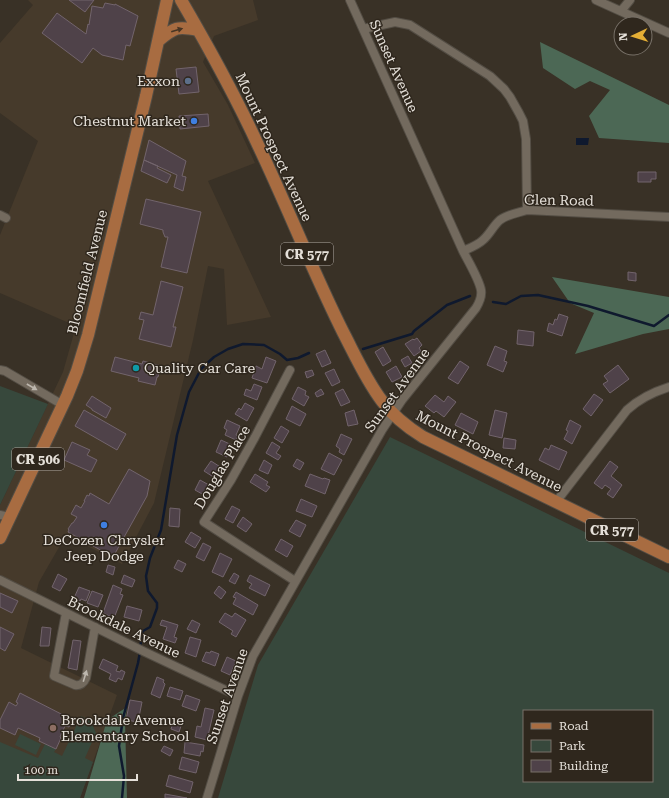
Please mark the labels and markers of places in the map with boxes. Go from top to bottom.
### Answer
place label: Exxon [137,73,180,89]
marker: Exxon [183,76,193,86]
place label: Chestnut Market [73,113,186,129]
marker: Chestnut Market [189,116,199,126]
place label: Quality Car Care [144,360,256,376]
marker: Quality Car Care [131,363,141,373]
marker: DeCozen Chrysler Jeep Dodge [99,520,109,530]
place label: DeCozen Chrysler Jeep Dodge [43,532,165,564]
place label: Brookdale Avenue Elementary School [61,712,190,744]
marker: Brookdale Avenue Elementary School [48,723,58,733]

